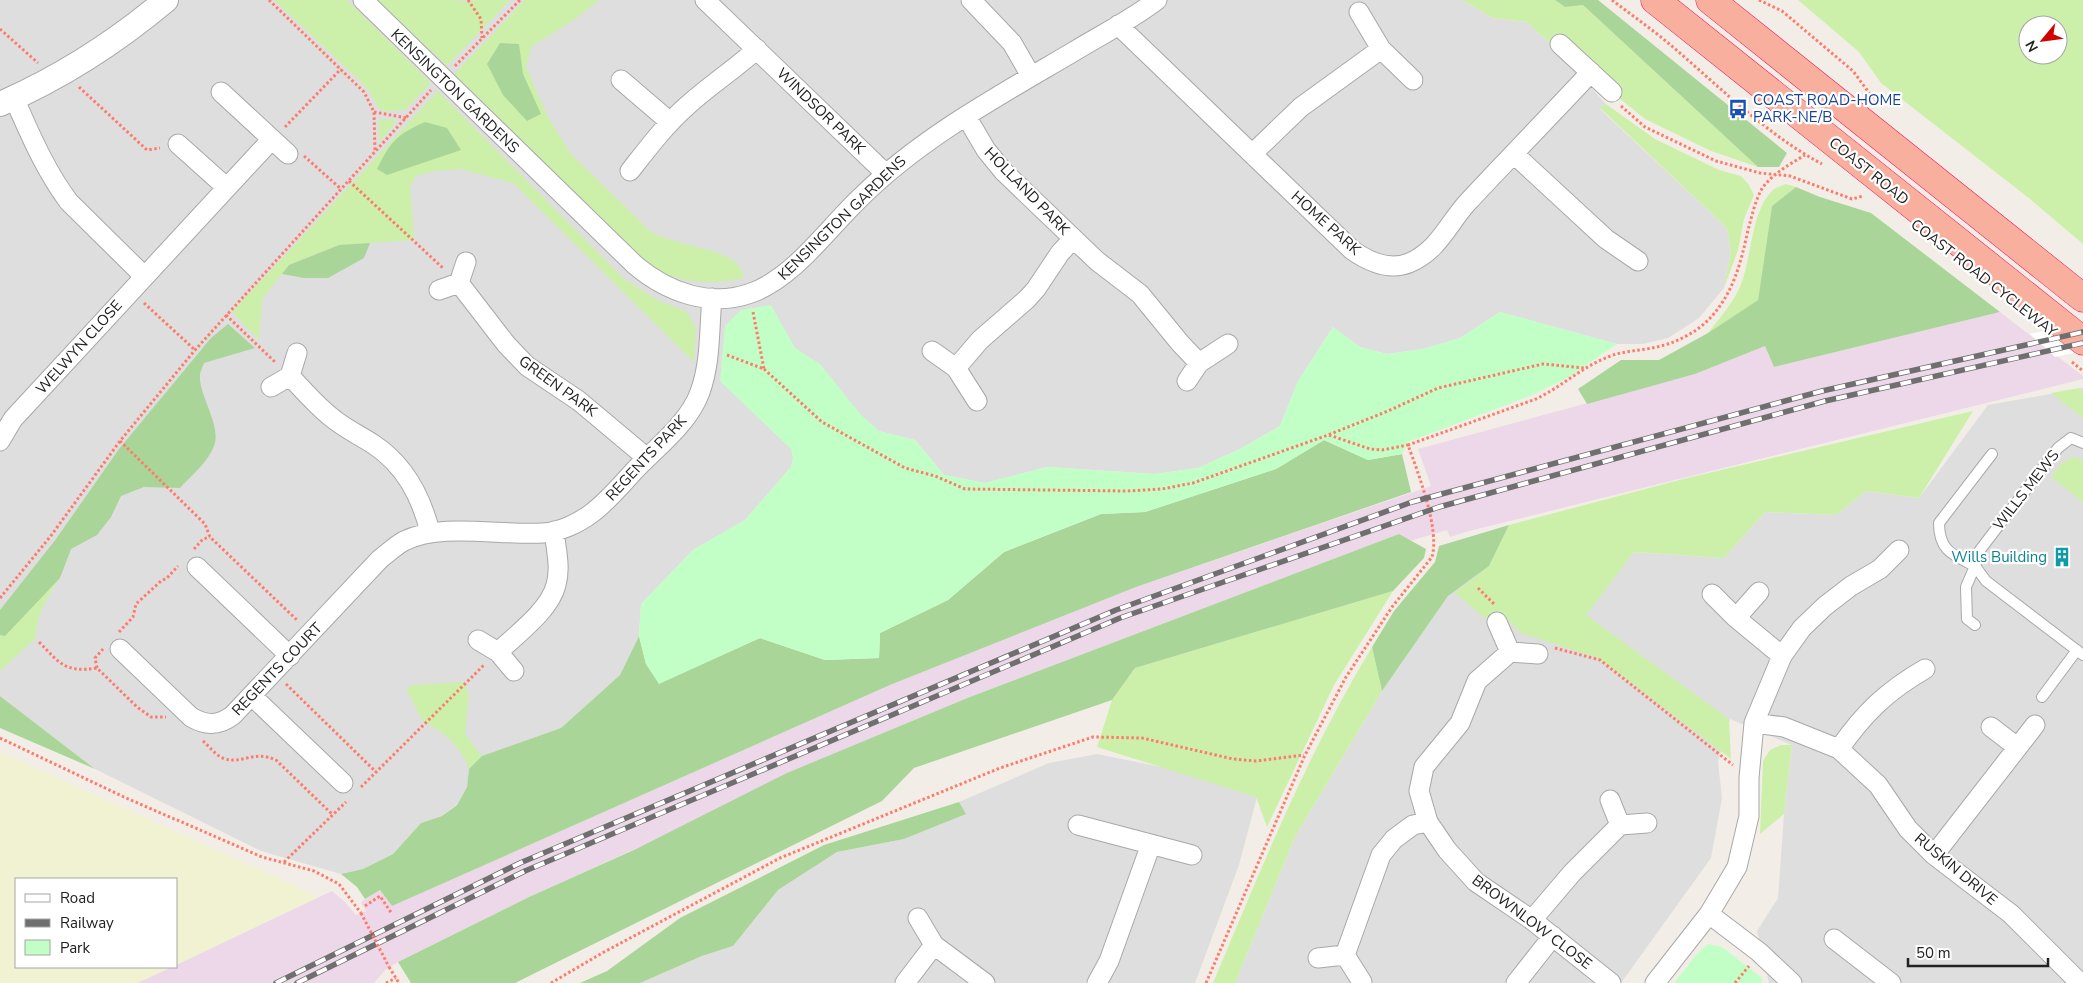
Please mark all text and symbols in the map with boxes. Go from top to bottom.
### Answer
north arrow [2018,15,2068,65]
street label: KENSINGTON GARDENS [387,24,523,158]
text: N [2021,37,2043,55]
street label: WINDSOR PARK [772,64,870,159]
place label: COAST ROAD-HOME PARK-NE/B [1753,90,1901,127]
bus stop icon: COAST ROAD-HOME PARK-NE/B [1727,98,1749,120]
street label: COAST ROAD [1825,133,1913,209]
street label: HOLLAND PARK [980,143,1074,240]
street label: KENSINGTON GARDENS [774,151,910,285]
street label: HOME PARK [1287,186,1366,260]
street label: COAST ROAD CYCLEWAY [1907,215,2062,342]
street label: WELWYN CLOSE [31,296,127,398]
street label: GREEN PARK [515,351,602,422]
street label: REGENTS PARK [601,411,691,505]
street label: WILLS MEWS [1988,446,2064,534]
building icon: Wills Building [2051,546,2073,568]
place label: Wills Building [1951,547,2047,567]
street label: REGENTS COURT [227,618,327,720]
street label: RUSKIN DRIVE [1910,828,2002,910]
street label: BROWNLOW CLOSE [1468,870,1596,974]
legend [15,878,178,968]
text: Road [60,888,95,908]
text: Railway [60,913,114,933]
scale bar [1908,936,2048,968]
text: Park [60,938,90,958]
text: 50 m [1916,943,1951,963]

